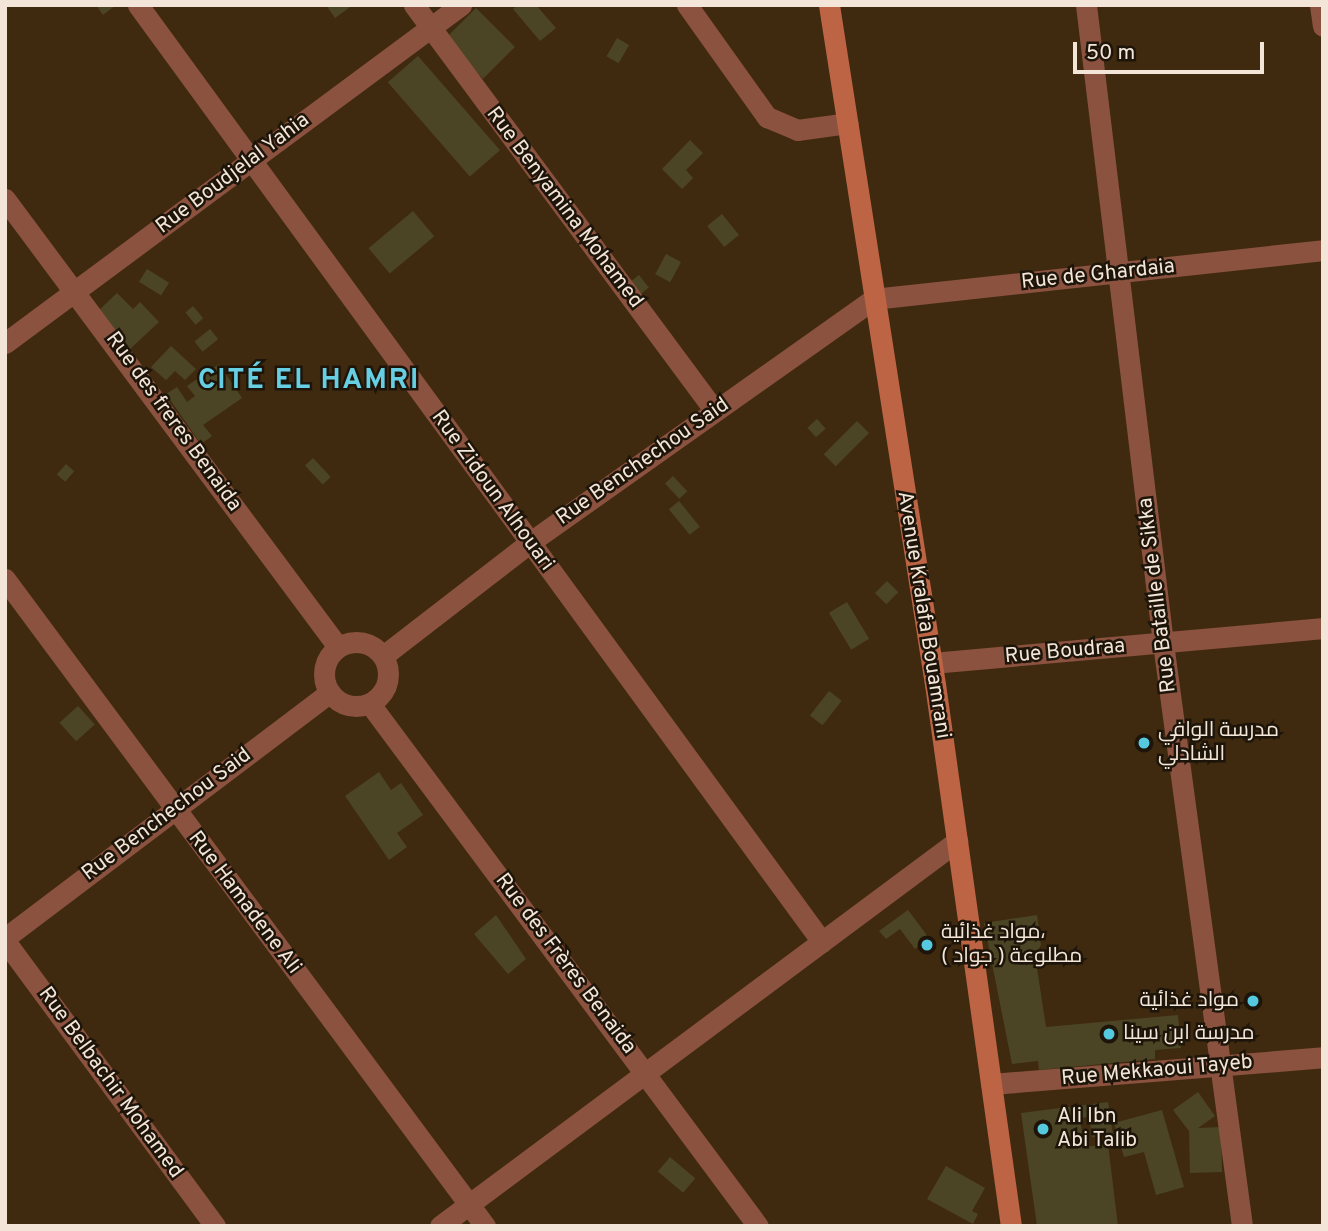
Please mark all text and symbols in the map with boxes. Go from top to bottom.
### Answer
scale bar [1076,28,1267,72]
text: 50 m [1086,40,1135,67]
street label: Rue Benyamina Mohamed [480,102,648,314]
street label: Rue Boudjelal Yahia [151,108,315,240]
street label: Rue de Ghardaia [1020,254,1176,296]
street label: Rue des freres Benaida [99,327,247,517]
district label: CITÉ EL HAMRI [199,364,419,398]
street label: Rue Benchechou Said [552,393,734,531]
street label: Rue Zidoun Alhouari [425,405,559,577]
street label: Avenue Kralafa Bouamrani [891,489,955,741]
street label: Rue Bataille de Sikka [1134,496,1182,694]
street label: Rue Boudraa [1004,634,1126,670]
place label: مدرسة الوافي الشادلي [1158,718,1279,768]
marker: مدرسة الوافي الشادلي [1136,735,1152,751]
street label: Rue Benchechou Said [77,743,257,887]
street label: Rue Hamadene Ali [182,826,306,980]
street label: Rue des Frères Benaida [489,869,641,1059]
place label: مواد غذائية، مطلوعة ( جواد ) [941,920,1082,970]
marker: مواد غذائية، مطلوعة ( جواد ) [919,937,935,953]
street label: Rue Belbachir Mohamed [32,983,188,1183]
place label: مواد غذائية [1139,988,1239,1014]
marker: مواد غذائية [1245,993,1261,1009]
place label: مدرسة ابن سينا [1123,1021,1254,1047]
marker: مدرسة ابن سينا [1101,1026,1117,1042]
street label: Rue Mekkaoui Tayeb [1060,1050,1254,1092]
place label: Ali Ibn Abi Talib [1057,1104,1138,1154]
marker: Ali Ibn Abi Talib [1035,1121,1051,1137]

